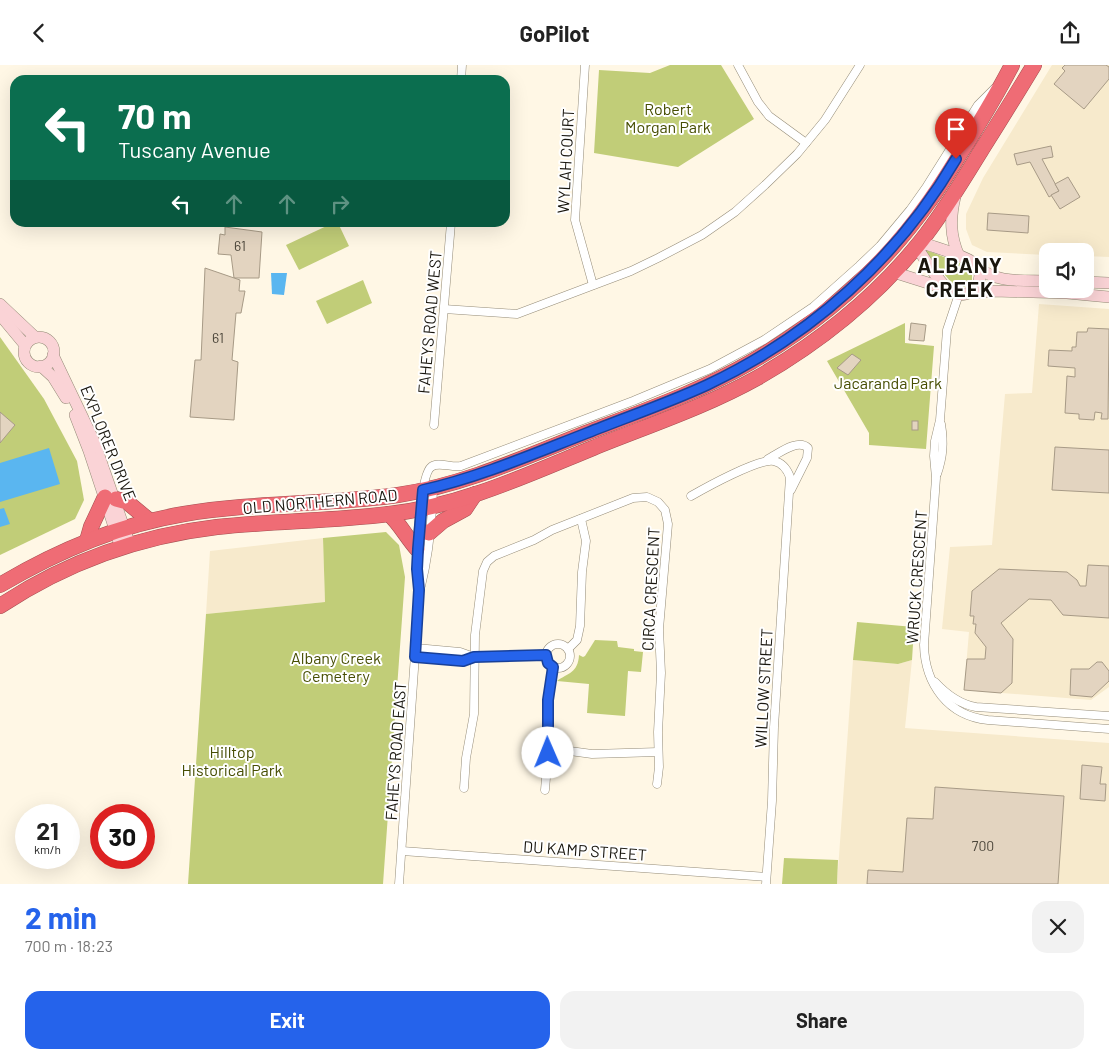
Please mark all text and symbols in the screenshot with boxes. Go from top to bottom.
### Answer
icon: back [25,19,53,47]
icon: share [1056,19,1084,47]
text: GoPilot [519,20,590,46]
text: 70 m [118,94,192,136]
icon: left [35,95,100,160]
park label: Robert Morgan Park [625,99,711,136]
street label: WYLAH COURT [553,108,577,214]
pin [935,108,977,159]
icon: arrive [942,115,970,143]
text: Tuscany Avenue [118,136,271,162]
icon: left [167,190,195,218]
icon: ahead [220,190,248,218]
icon: ahead [273,190,301,218]
icon: right [326,190,354,218]
house number: 61 [234,237,246,254]
map controls [1039,243,1094,298]
button: sound [1039,243,1094,298]
street label: FAHEYS ROAD WEST [413,250,445,394]
district label: ALBANY CREEK [917,252,1003,301]
house number: 61 [212,329,224,346]
park label: Jacaranda Park [834,373,942,392]
street label: EXPLORER DRIVE [77,383,141,503]
street label: OLD NORTHERN ROAD [242,485,398,517]
street label: WRUCK CRESCENT [902,509,930,645]
street label: CIRCA CRESCENT [637,527,663,651]
street label: WILLOW STREET [750,628,776,748]
park label: Albany Creek Cemetery [291,648,381,685]
street label: FAHEYS ROAD EAST [381,681,409,821]
position arrow [521,726,573,778]
park label: Hilltop Historical Park [181,742,283,779]
speed limit sign: 30 [90,804,155,869]
text: 21 [36,815,59,845]
street label: DU KAMP STREET [523,836,647,864]
house number: 700 [972,837,994,854]
text: km/h [34,842,61,856]
text: 2 min [25,899,97,935]
button: close [1032,901,1084,953]
text: 700 m · 18:23 [25,936,113,955]
button: Exit [25,991,550,1049]
button: Share [560,991,1084,1049]

